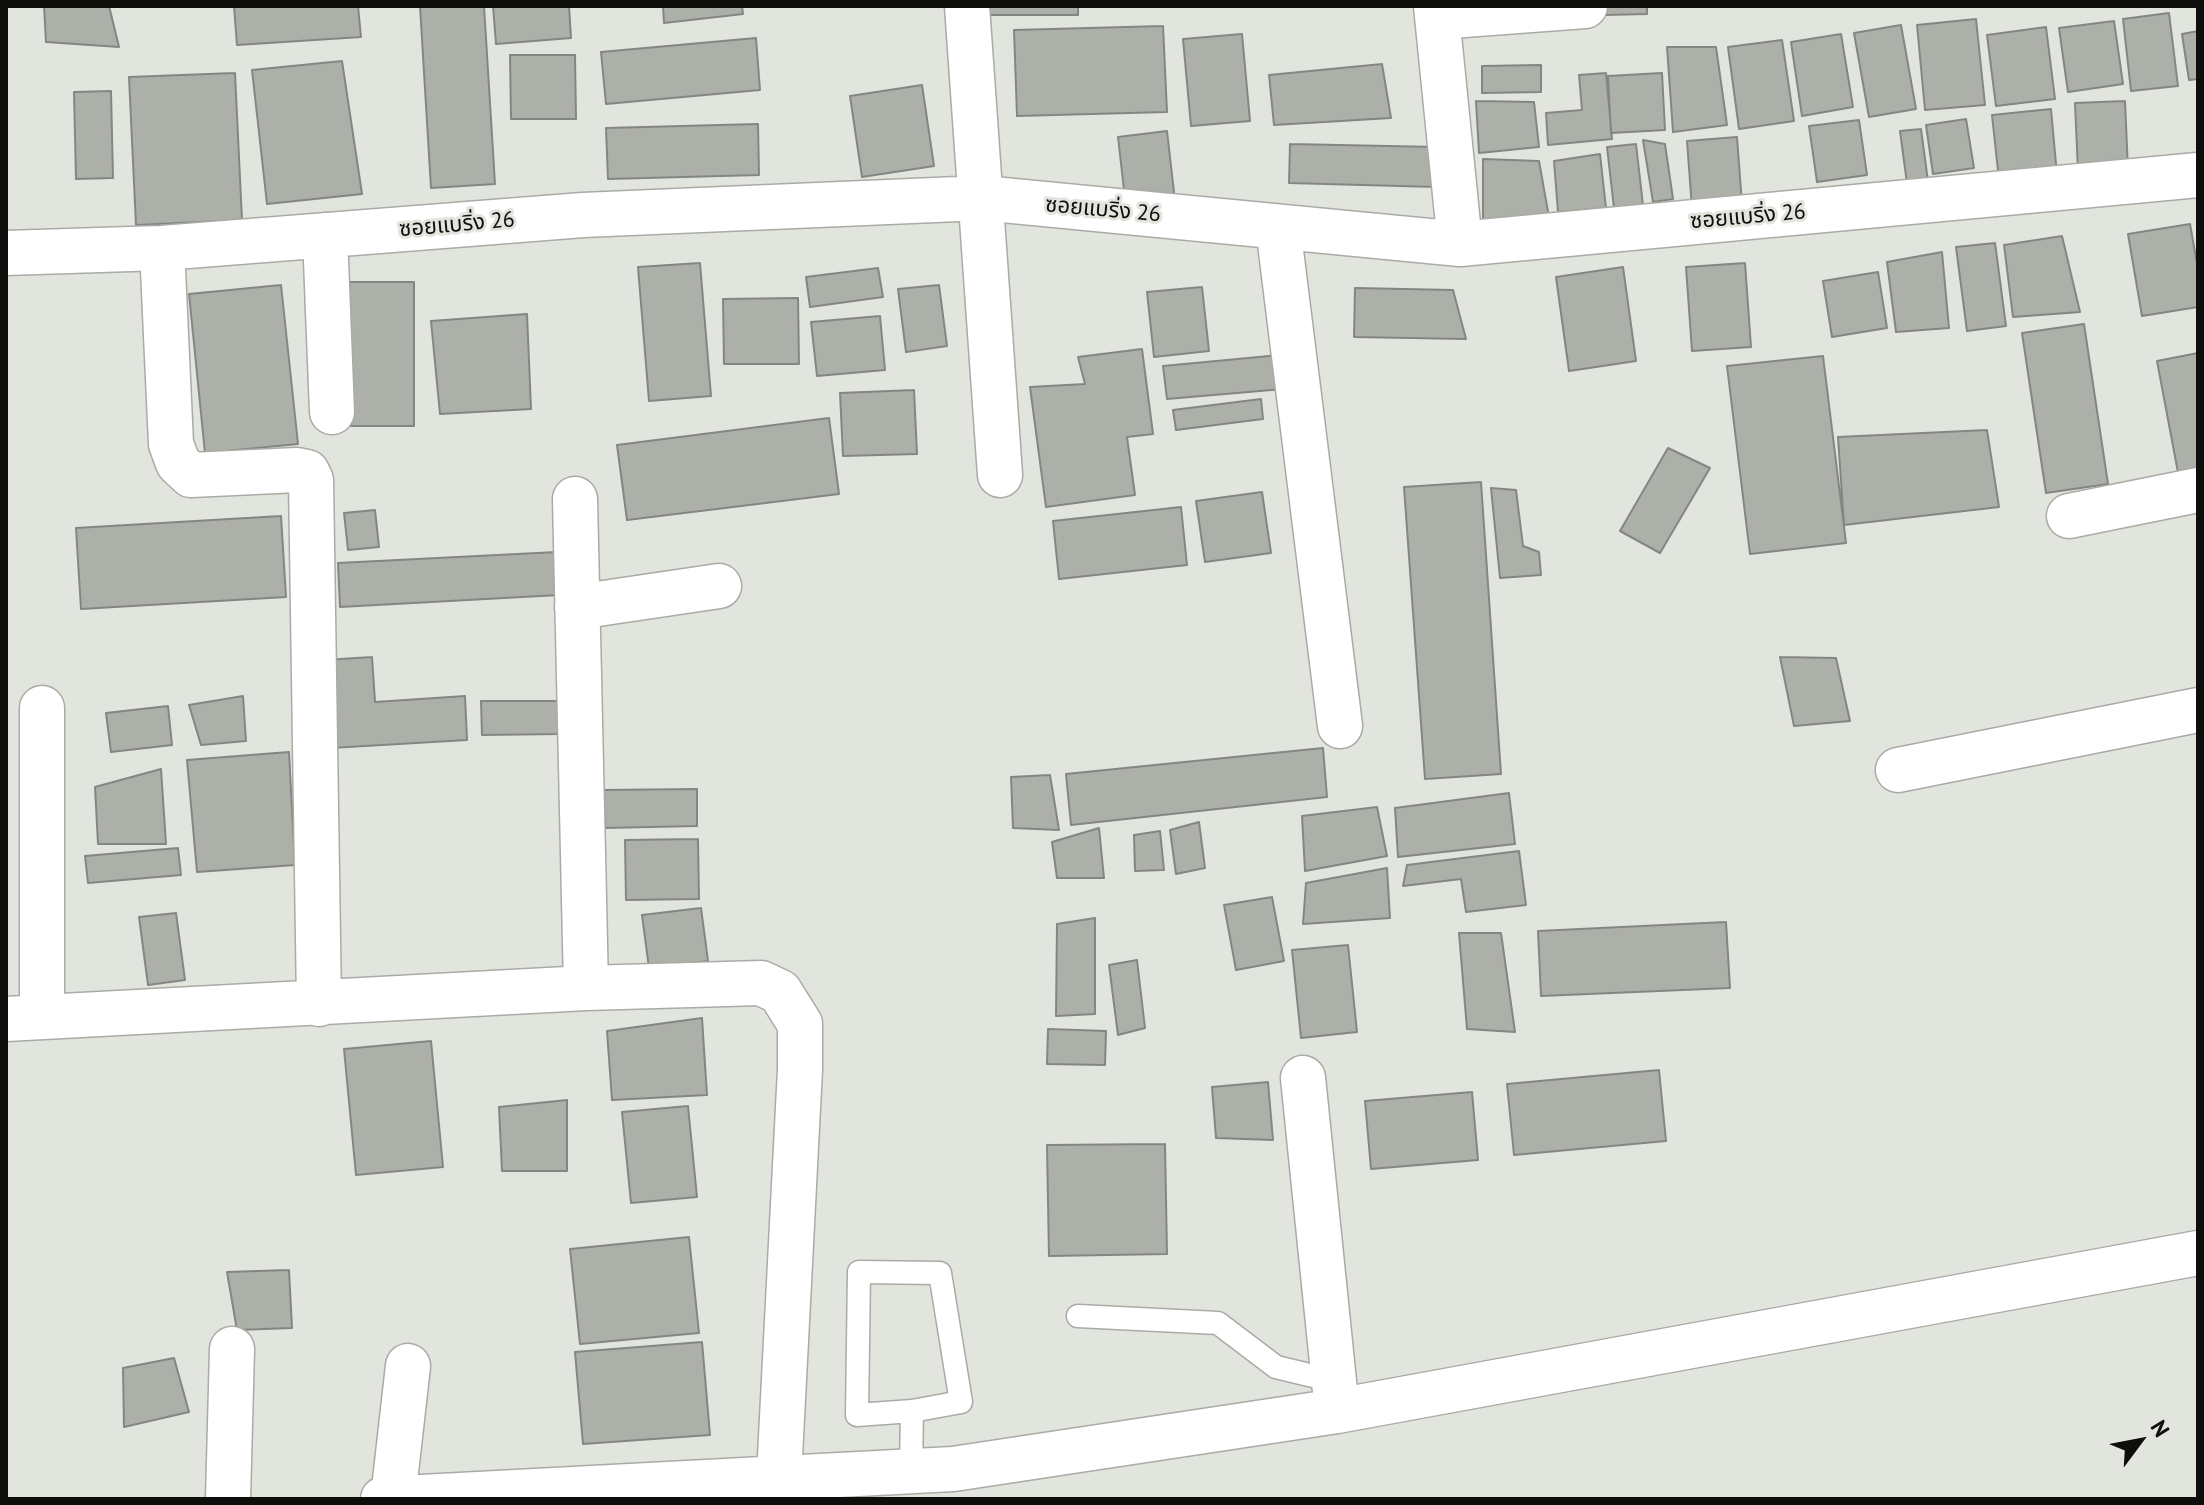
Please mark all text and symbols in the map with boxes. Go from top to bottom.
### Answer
street label: ซอยแบริ่ง 26 [1044,192,1162,228]
street label: ซอยแบริ่ง 26 [1689,199,1807,235]
street label: ซอยแบริ่ง 26 [398,207,516,243]
north arrow [2100,1401,2180,1481]
text: N [2145,1415,2176,1442]

